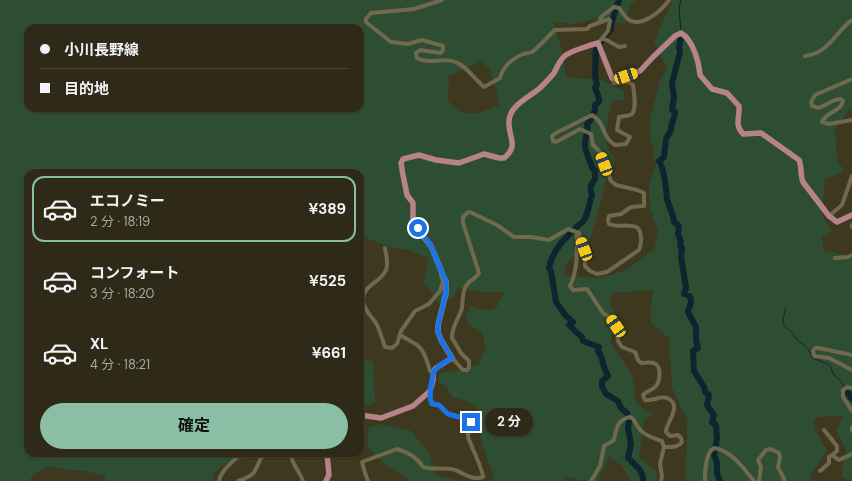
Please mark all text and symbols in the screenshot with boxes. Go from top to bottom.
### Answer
text: 小川長野線 [64,40,139,60]
car [613,66,639,86]
text: 目的地 [64,79,109,99]
car [594,151,614,177]
icon: car [42,191,78,227]
text: エコノミー [90,191,165,211]
text: ¥389 [309,199,346,219]
text: 2 分 · 18:19 [90,213,150,230]
route start [409,219,427,237]
car [574,236,594,262]
icon: car [42,263,78,299]
text: コンフォート [90,263,180,283]
text: ¥525 [309,271,346,291]
text: 3 分 · 18:20 [90,285,154,302]
car [604,313,628,339]
text: XL [90,334,108,354]
icon: car [42,335,78,371]
text: ¥661 [312,343,346,363]
text: 4 分 · 18:21 [90,356,150,373]
button: 確定 [40,403,348,449]
callout: 2 分 [485,408,533,436]
route end [462,413,480,431]
text: 2 分 [497,413,521,430]

